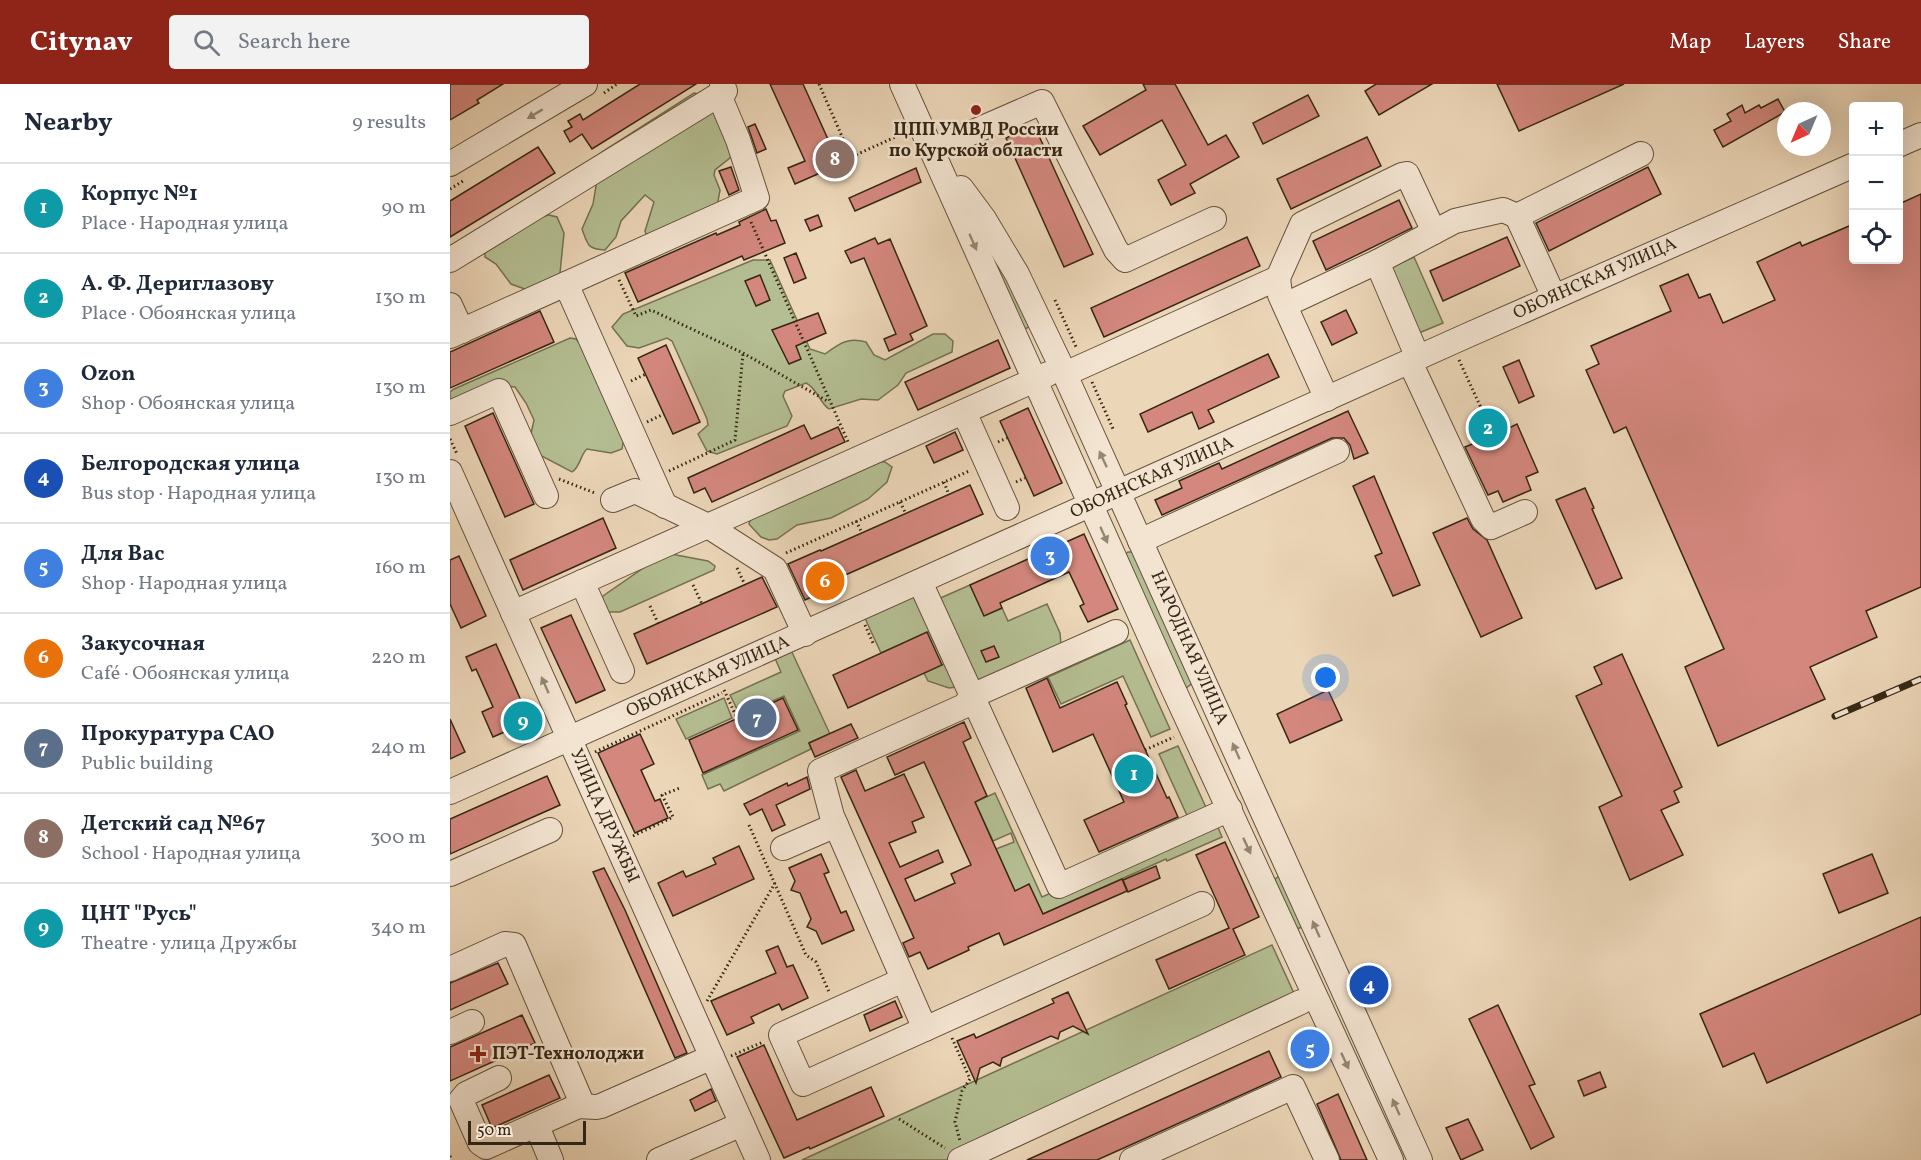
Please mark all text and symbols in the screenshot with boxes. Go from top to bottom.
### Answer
search box [169,15,589,69]
text: Citynav [30,23,133,62]
icon: search [190,26,223,59]
text: Search here [238,27,350,58]
text: Map [1669,28,1711,57]
text: Layers [1744,28,1805,57]
text: Share [1838,28,1891,57]
north arrow [1777,102,1831,156]
map controls [1849,102,1903,264]
button: + [1849,102,1903,156]
marker: ЦПП УМВД России по Курской области [969,103,983,117]
text: Nearby [24,105,113,141]
text: 9 results [352,109,426,137]
one-way arrow [526,109,543,119]
place label: ЦПП УМВД России по Курской области [889,118,1063,164]
pin: 8 [816,136,854,182]
button: − [1849,156,1903,210]
text: Корпус №1 [81,179,198,210]
text: 1 [39,194,48,222]
text: 90 m [382,194,426,222]
text: Place · Народная улица [81,210,288,238]
button: locate [1849,210,1903,264]
street label: ОБОЯНСКАЯ УЛИЦА [1509,232,1681,326]
one-way arrow [969,233,978,250]
text: А. Ф. Дериглазову [81,269,274,300]
text: 2 [38,284,49,312]
text: 130 m [375,284,426,312]
text: Place · Обоянская улица [81,300,296,328]
text: Ozon [81,359,136,390]
text: 3 [38,374,49,402]
text: 130 m [375,374,426,402]
text: Shop · Обоянская улица [81,390,295,418]
pin: 2 [1468,406,1508,450]
street label: ОБОЯНСКАЯ УЛИЦА [1066,431,1238,525]
text: Белгородская улица [81,449,300,480]
one-way arrow [1099,450,1108,467]
text: 4 [37,464,50,492]
text: 130 m [375,464,426,492]
text: Bus stop · Народная улица [81,480,316,508]
one-way arrow [1100,526,1109,544]
pin: 3 [1030,534,1070,578]
text: Для Вас [81,539,165,570]
text: 5 [39,554,48,582]
text: 160 m [374,554,426,582]
pin: 6 [806,558,844,604]
street label: НАРОДНАЯ УЛИЦА [1144,567,1234,729]
text: Shop · Народная улица [81,570,287,598]
text: Закусочная [81,629,205,660]
street label: ОБОЯНСКАЯ УЛИЦА [622,630,794,724]
text: 6 [38,644,49,672]
text: 220 m [371,644,426,672]
text: Café · Обоянская улица [81,660,290,688]
your location [1311,663,1340,692]
one-way arrow [540,676,550,694]
pin: 7 [738,696,776,740]
pin: 9 [504,698,542,744]
text: Прокуратура САО [81,719,275,750]
text: 7 [39,734,48,762]
text: 240 m [371,734,426,762]
one-way arrow [1231,743,1240,760]
street label: УЛИЦА ДРУЖБЫ [563,745,645,887]
text: Public building [81,750,213,778]
pin: 1 [1114,752,1154,796]
text: Детский сад №67 [81,809,265,840]
text: 8 [38,824,49,852]
text: 300 m [370,824,426,852]
one-way arrow [1242,837,1251,854]
text: School · Народная улица [81,840,301,868]
text: ЦНТ "Русь" [81,899,197,930]
text: 9 [38,914,49,942]
text: 340 m [370,914,426,942]
one-way arrow [1311,919,1321,937]
text: Theatre · улица Дружбы [81,930,297,958]
pin: 4 [1350,962,1388,1008]
pin: 5 [1290,1026,1330,1072]
place label: ПЭТ-Технолоджи [492,1042,644,1067]
marker: ПЭТ-Технолоджи [469,1045,487,1063]
one-way arrow [1341,1053,1350,1070]
one-way arrow [1391,1097,1401,1115]
scale bar [468,1118,586,1146]
text: 50 m [477,1120,511,1142]

